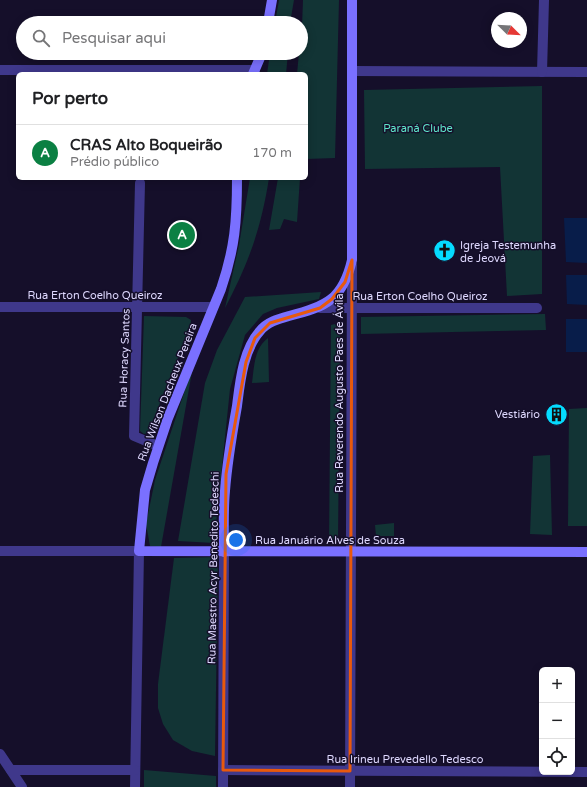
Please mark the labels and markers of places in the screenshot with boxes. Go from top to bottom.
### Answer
pin: A [169,220,195,250]
church icon: Igreja Testemunha de Jeová [431,238,457,264]
place label: Igreja Testemunha de Jeová [460,239,556,265]
building icon: Vestiário [543,401,569,427]
place label: Vestiário [495,408,540,421]

